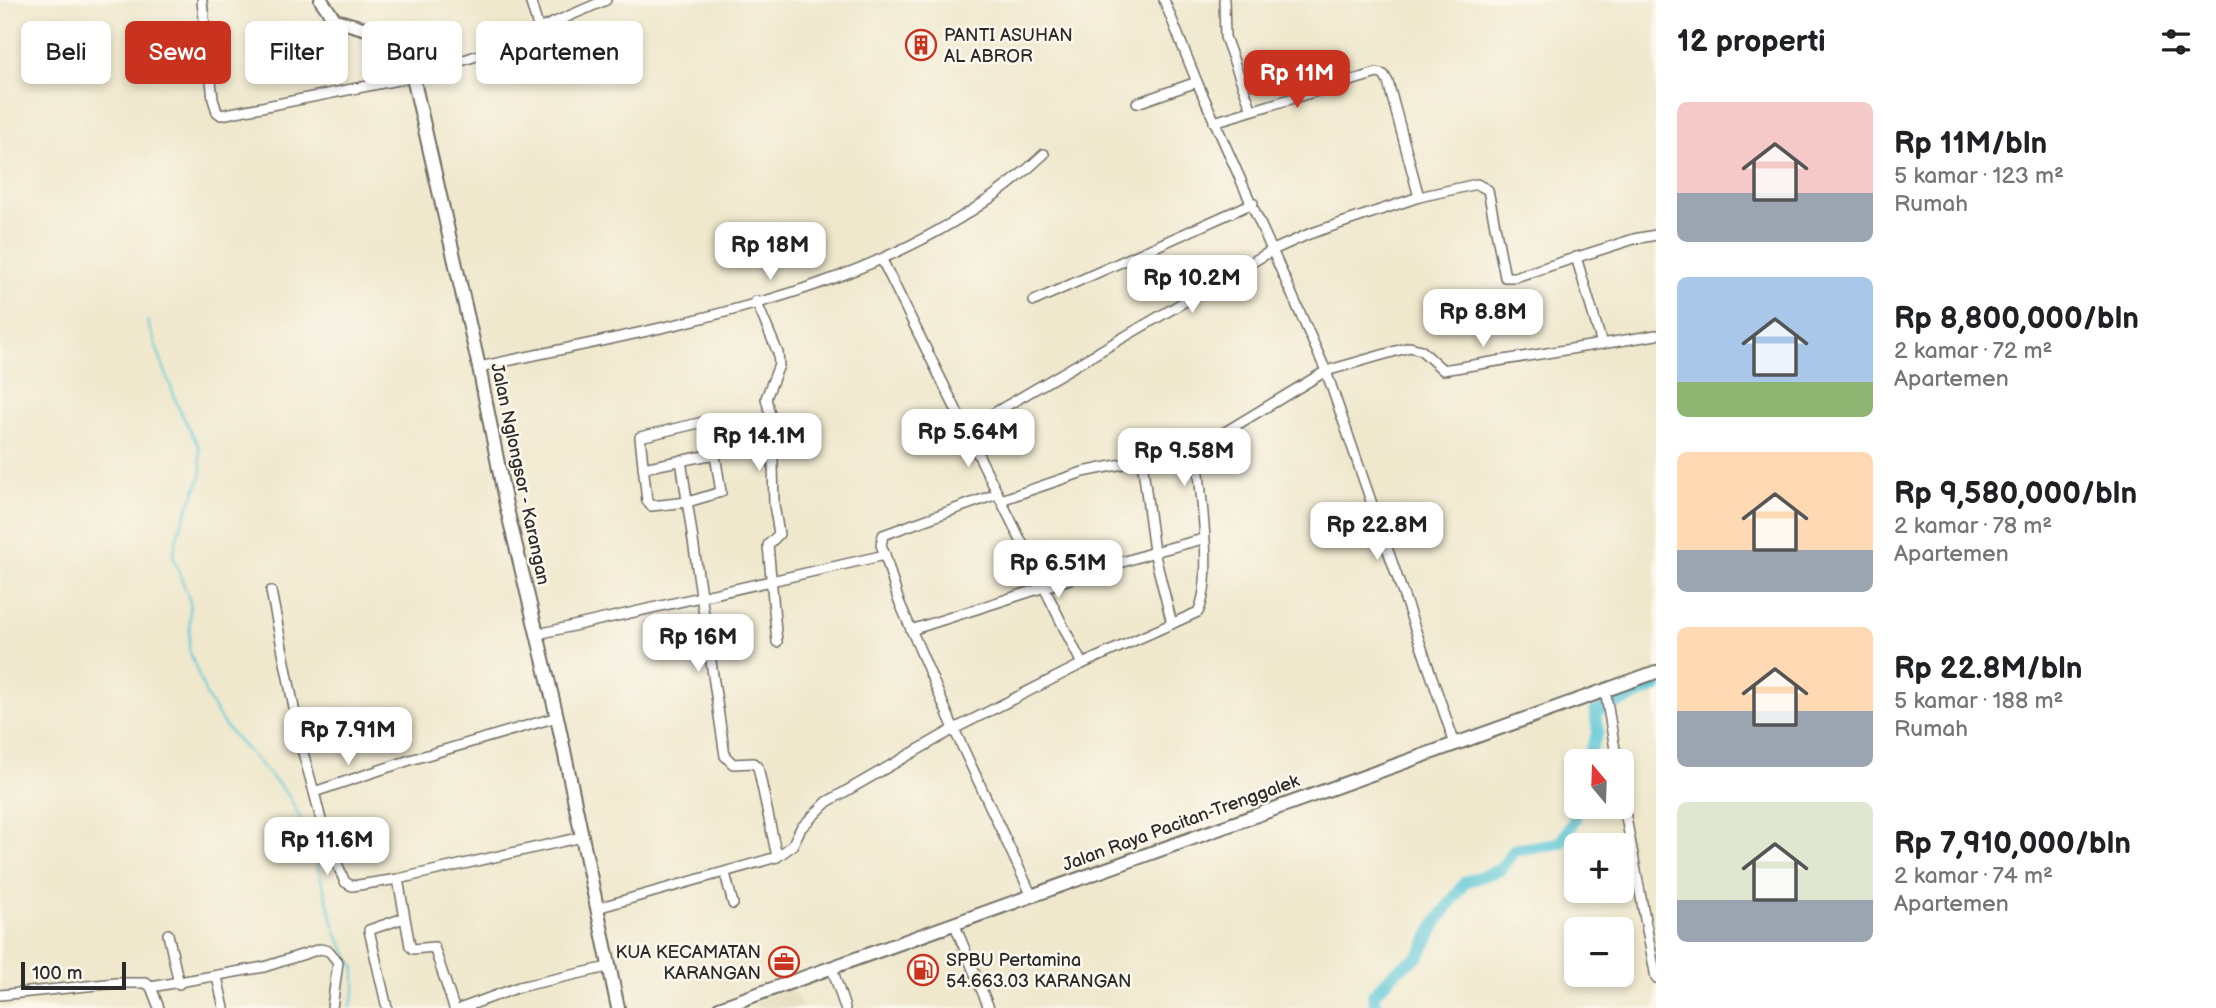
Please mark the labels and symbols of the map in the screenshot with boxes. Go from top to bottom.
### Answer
place label: PANTI ASUHAN AL ABROR [944,25,1073,67]
building icon: PANTI ASUHAN AL ABROR [904,28,938,62]
pin: Rp 11M [1240,50,1354,110]
pin: Rp 18M [713,222,827,282]
pin: Rp 10.2M [1120,256,1264,315]
pin: Rp 8.8M [1418,290,1548,349]
street label: Jalan Nglongsor - Karangan [486,361,554,587]
pin: Rp 5.64M [896,410,1040,469]
pin: Rp 14.1M [687,414,831,473]
pin: Rp 9.58M [1112,428,1256,488]
pin: Rp 22.8M [1305,503,1449,562]
pin: Rp 6.51M [986,540,1130,600]
pin: Rp 16M [641,614,755,674]
pin: Rp 7.91M [276,708,420,767]
north arrow [1564,749,1634,819]
street label: Jalan Raya Pacitan-Trenggalek [1060,770,1302,876]
pin: Rp 11.6M [255,818,399,877]
place label: KUA KECAMATAN KARANGAN [616,942,761,984]
office icon: KUA KECAMATAN KARANGAN [767,945,801,979]
place label: SPBU Pertamina 54.663.03 KARANGAN [946,950,1132,992]
fuel station icon: SPBU Pertamina 54.663.03 KARANGAN [906,953,940,987]
scale bar [21,959,126,991]

